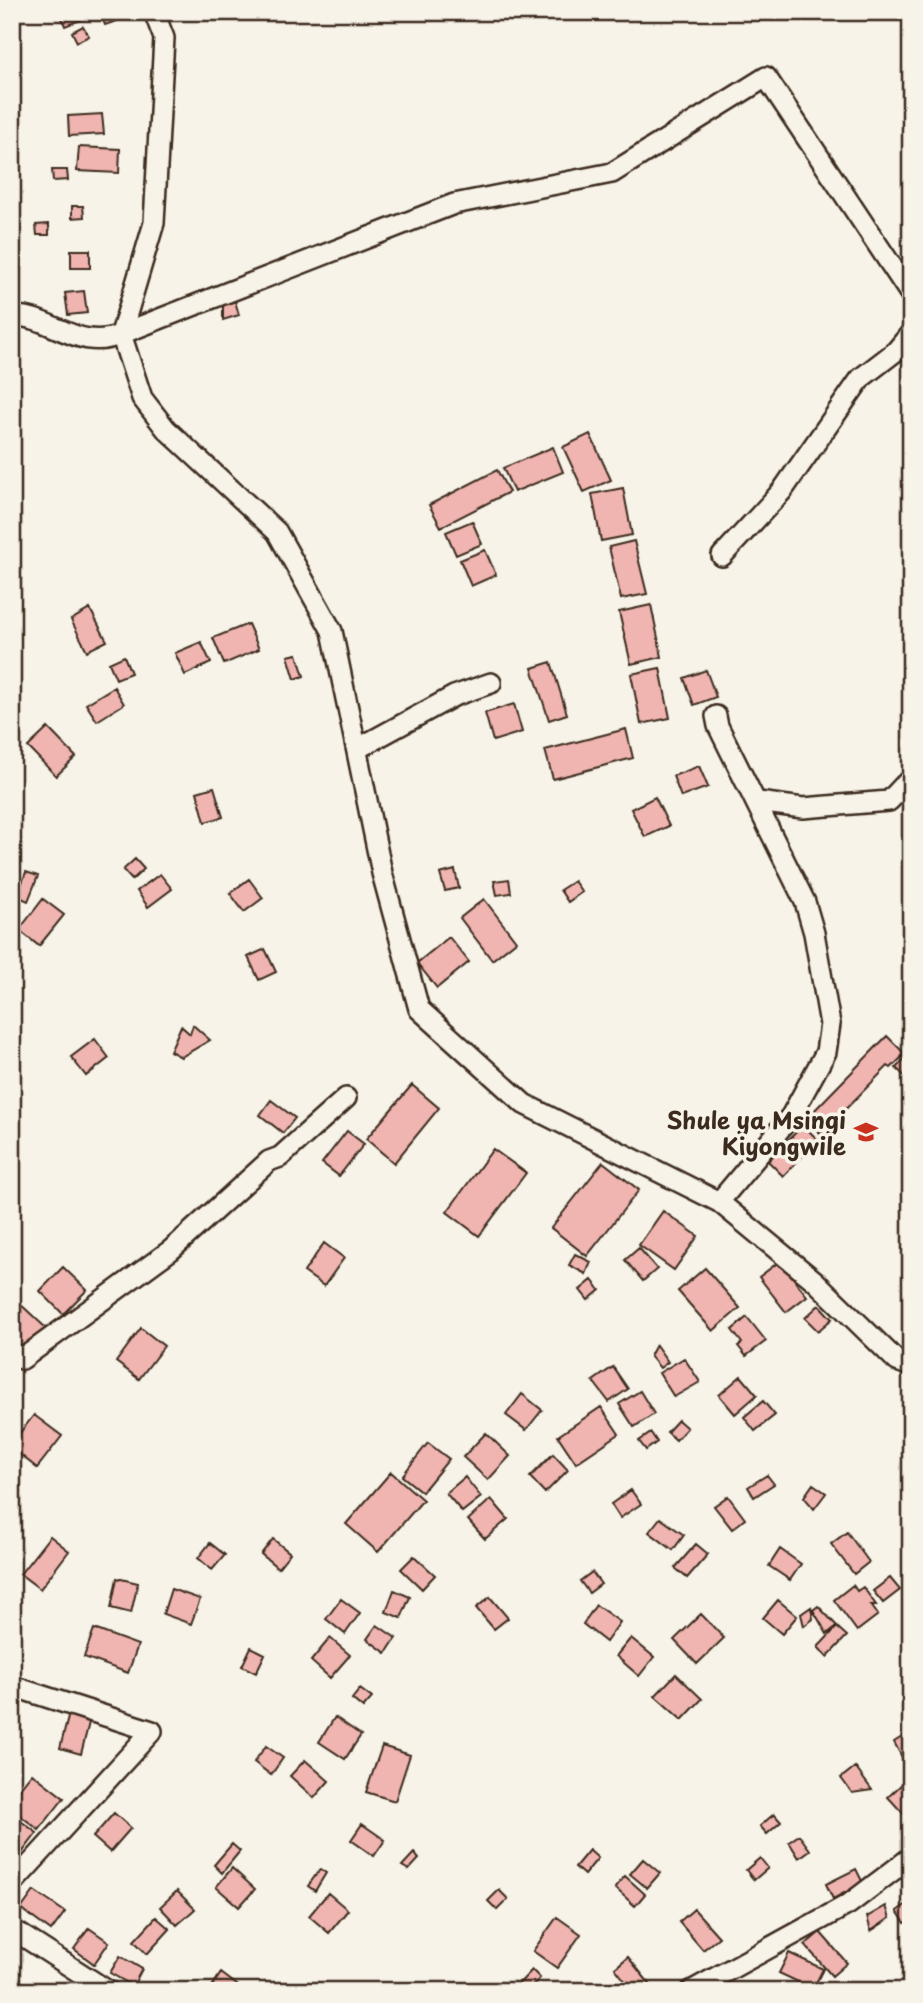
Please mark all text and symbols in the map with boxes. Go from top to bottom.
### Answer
place label: Shule ya Msingi Kiyongwile [667,1102,846,1163]
school or university icon: Shule ya Msingi Kiyongwile [852,1118,880,1146]

